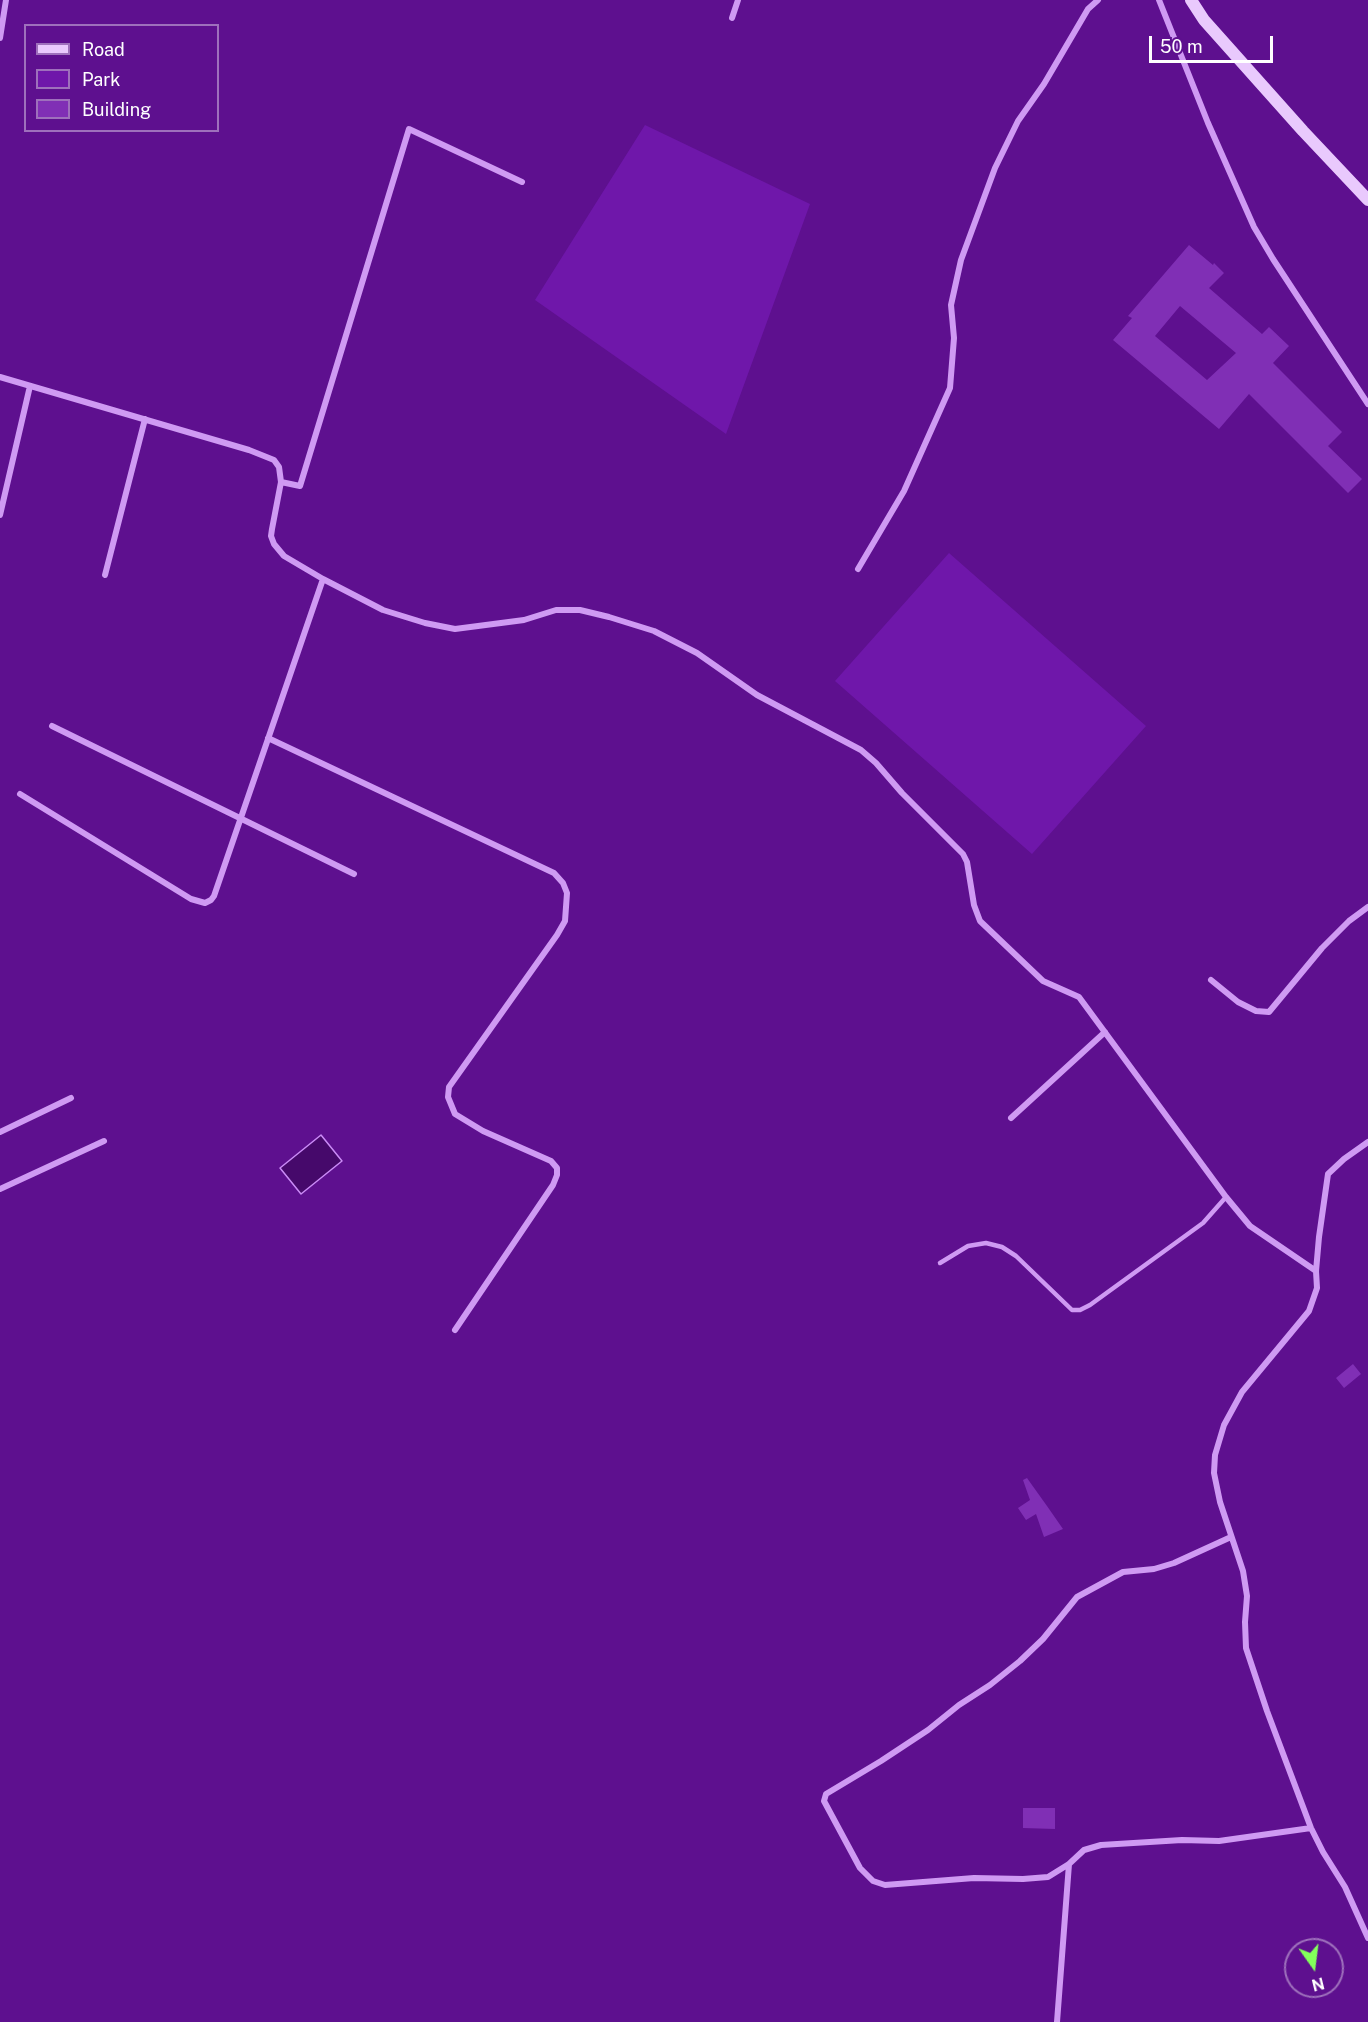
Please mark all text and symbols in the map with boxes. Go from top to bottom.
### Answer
legend [24,24,219,132]
scale bar [1152,24,1276,62]
text: 50 m [1160,36,1203,57]
text: Road [82,39,125,60]
text: Park [82,69,120,90]
text: Building [82,99,151,120]
north arrow [1284,1938,1344,1998]
text: N [1310,1973,1326,1995]

